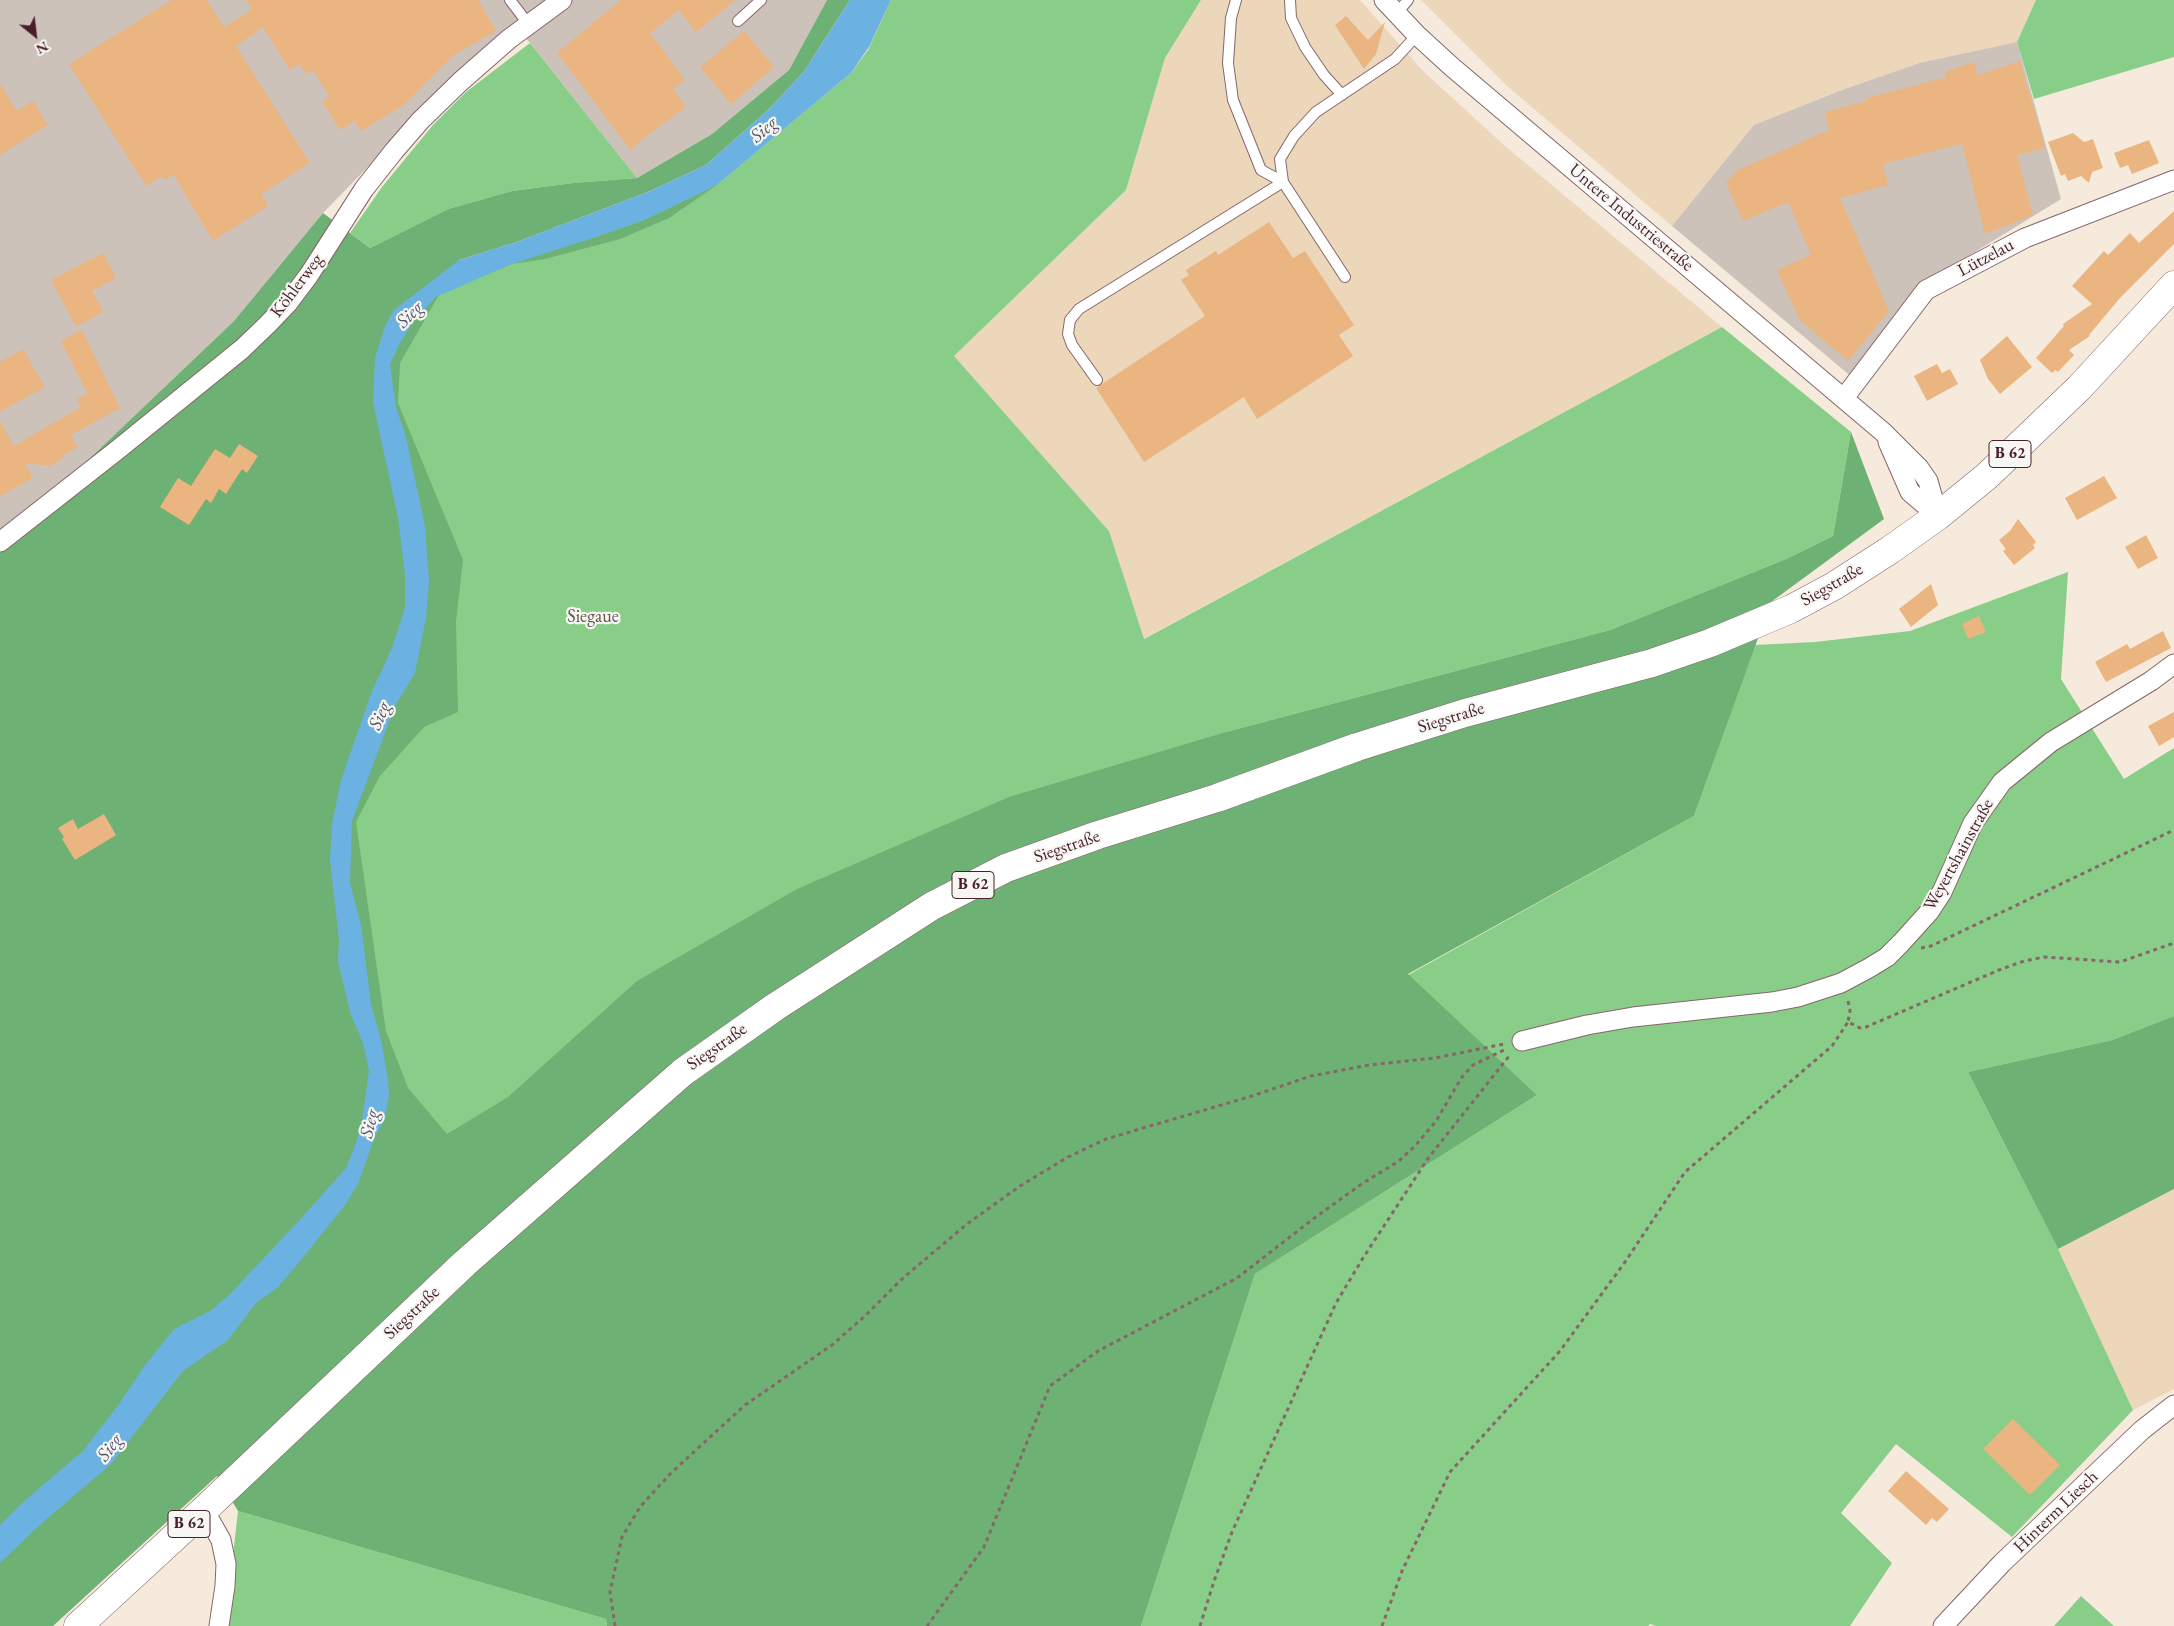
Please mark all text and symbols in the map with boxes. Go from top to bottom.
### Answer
north arrow [10,10,60,60]
text: N [33,37,52,59]
water label: Sieg [746,112,782,148]
street label: Untere Industriestraße [1564,160,1698,276]
street label: Lützelau [1954,234,2018,282]
street label: Köhlerweg [266,250,328,322]
water label: Sieg [392,297,428,333]
road number: B 62 [1989,440,2031,468]
street label: Siegstraße [1797,559,1867,611]
park label: Siegaue [567,606,619,628]
water label: Sieg [364,698,396,734]
street label: Siegstraße [1415,698,1487,738]
street label: Weyertshainstraße [1919,795,1999,915]
street label: Siegstraße [1031,826,1103,868]
road number: B 62 [952,872,994,898]
street label: Siegstraße [683,1019,751,1075]
water label: Sieg [355,1107,385,1141]
street label: Siegstraße [380,1282,444,1344]
water label: Sieg [92,1430,128,1466]
street label: Hinterm Liesch [2009,1466,2103,1558]
road number: B 62 [168,1510,210,1538]

